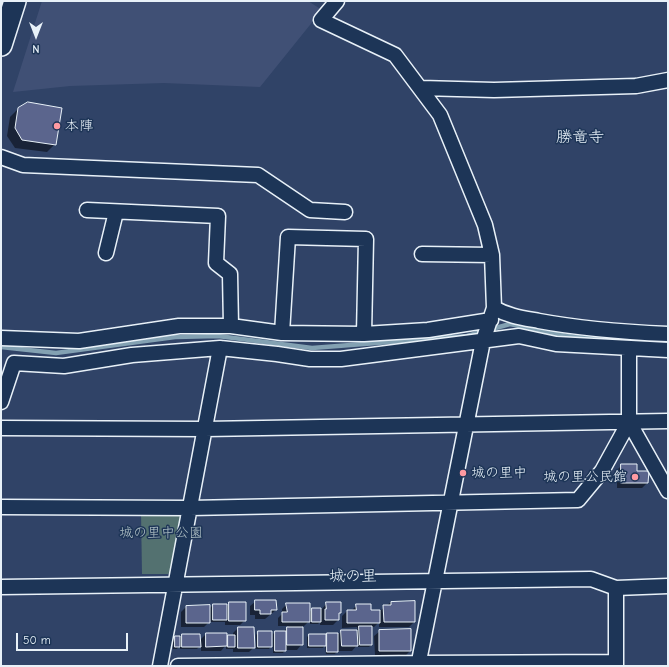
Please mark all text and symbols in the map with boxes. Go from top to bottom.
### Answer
north arrow [16,16,56,56]
text: N [32,42,40,55]
place label: 本陣 [65,118,93,134]
marker: 本陣 [52,121,62,131]
district label: 勝竜寺 [556,127,604,147]
place label: 城の里中 [471,465,527,481]
marker: 城の里中 [458,468,468,478]
place label: 城の里公民館 [543,469,627,485]
marker: 城の里公民館 [630,472,640,482]
park label: 城の里中公園 [119,525,203,541]
district label: 城の里 [329,566,377,586]
scale bar [18,625,130,651]
text: 50 m [23,633,51,647]

